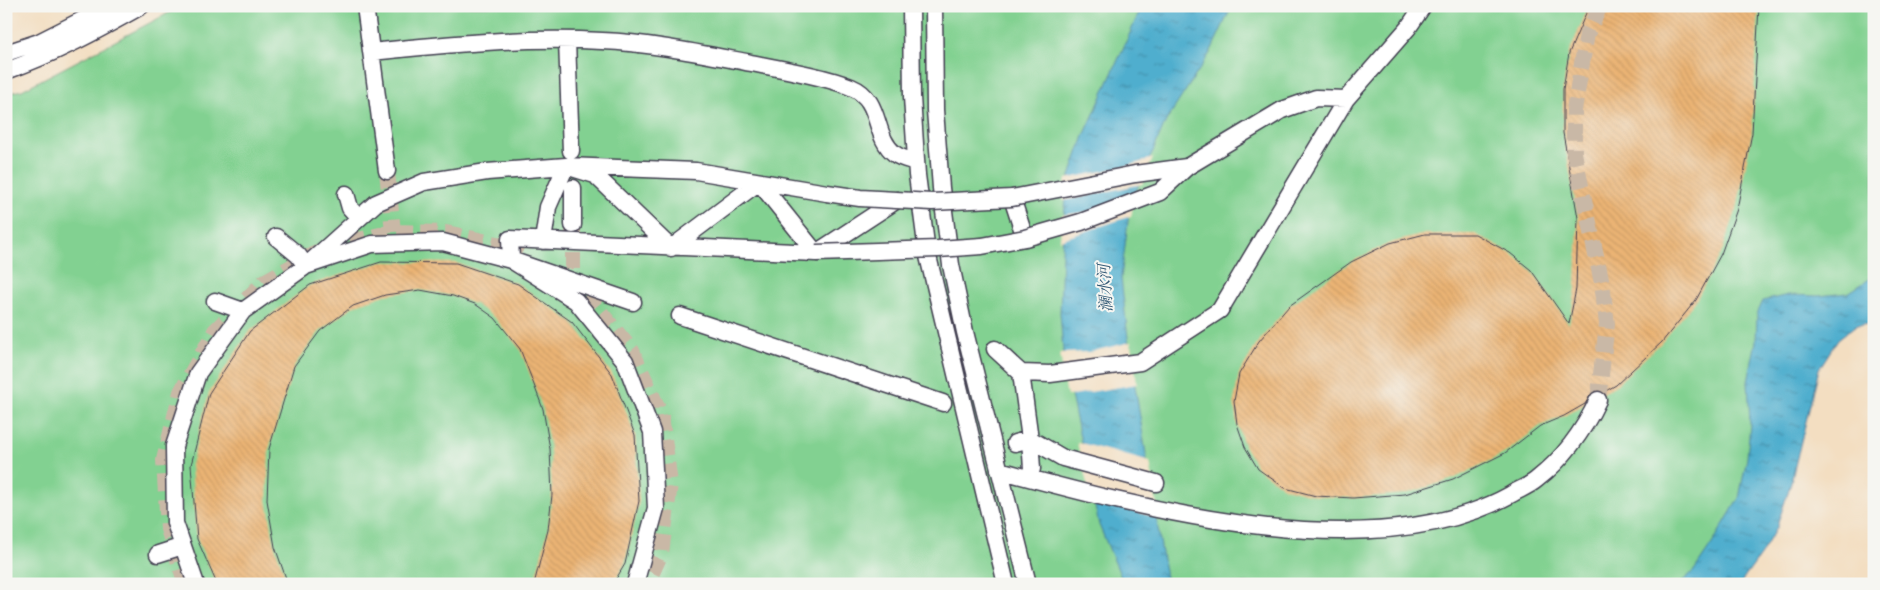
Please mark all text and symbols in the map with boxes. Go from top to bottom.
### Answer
water label: 澜水河 [1094,261,1116,312]

